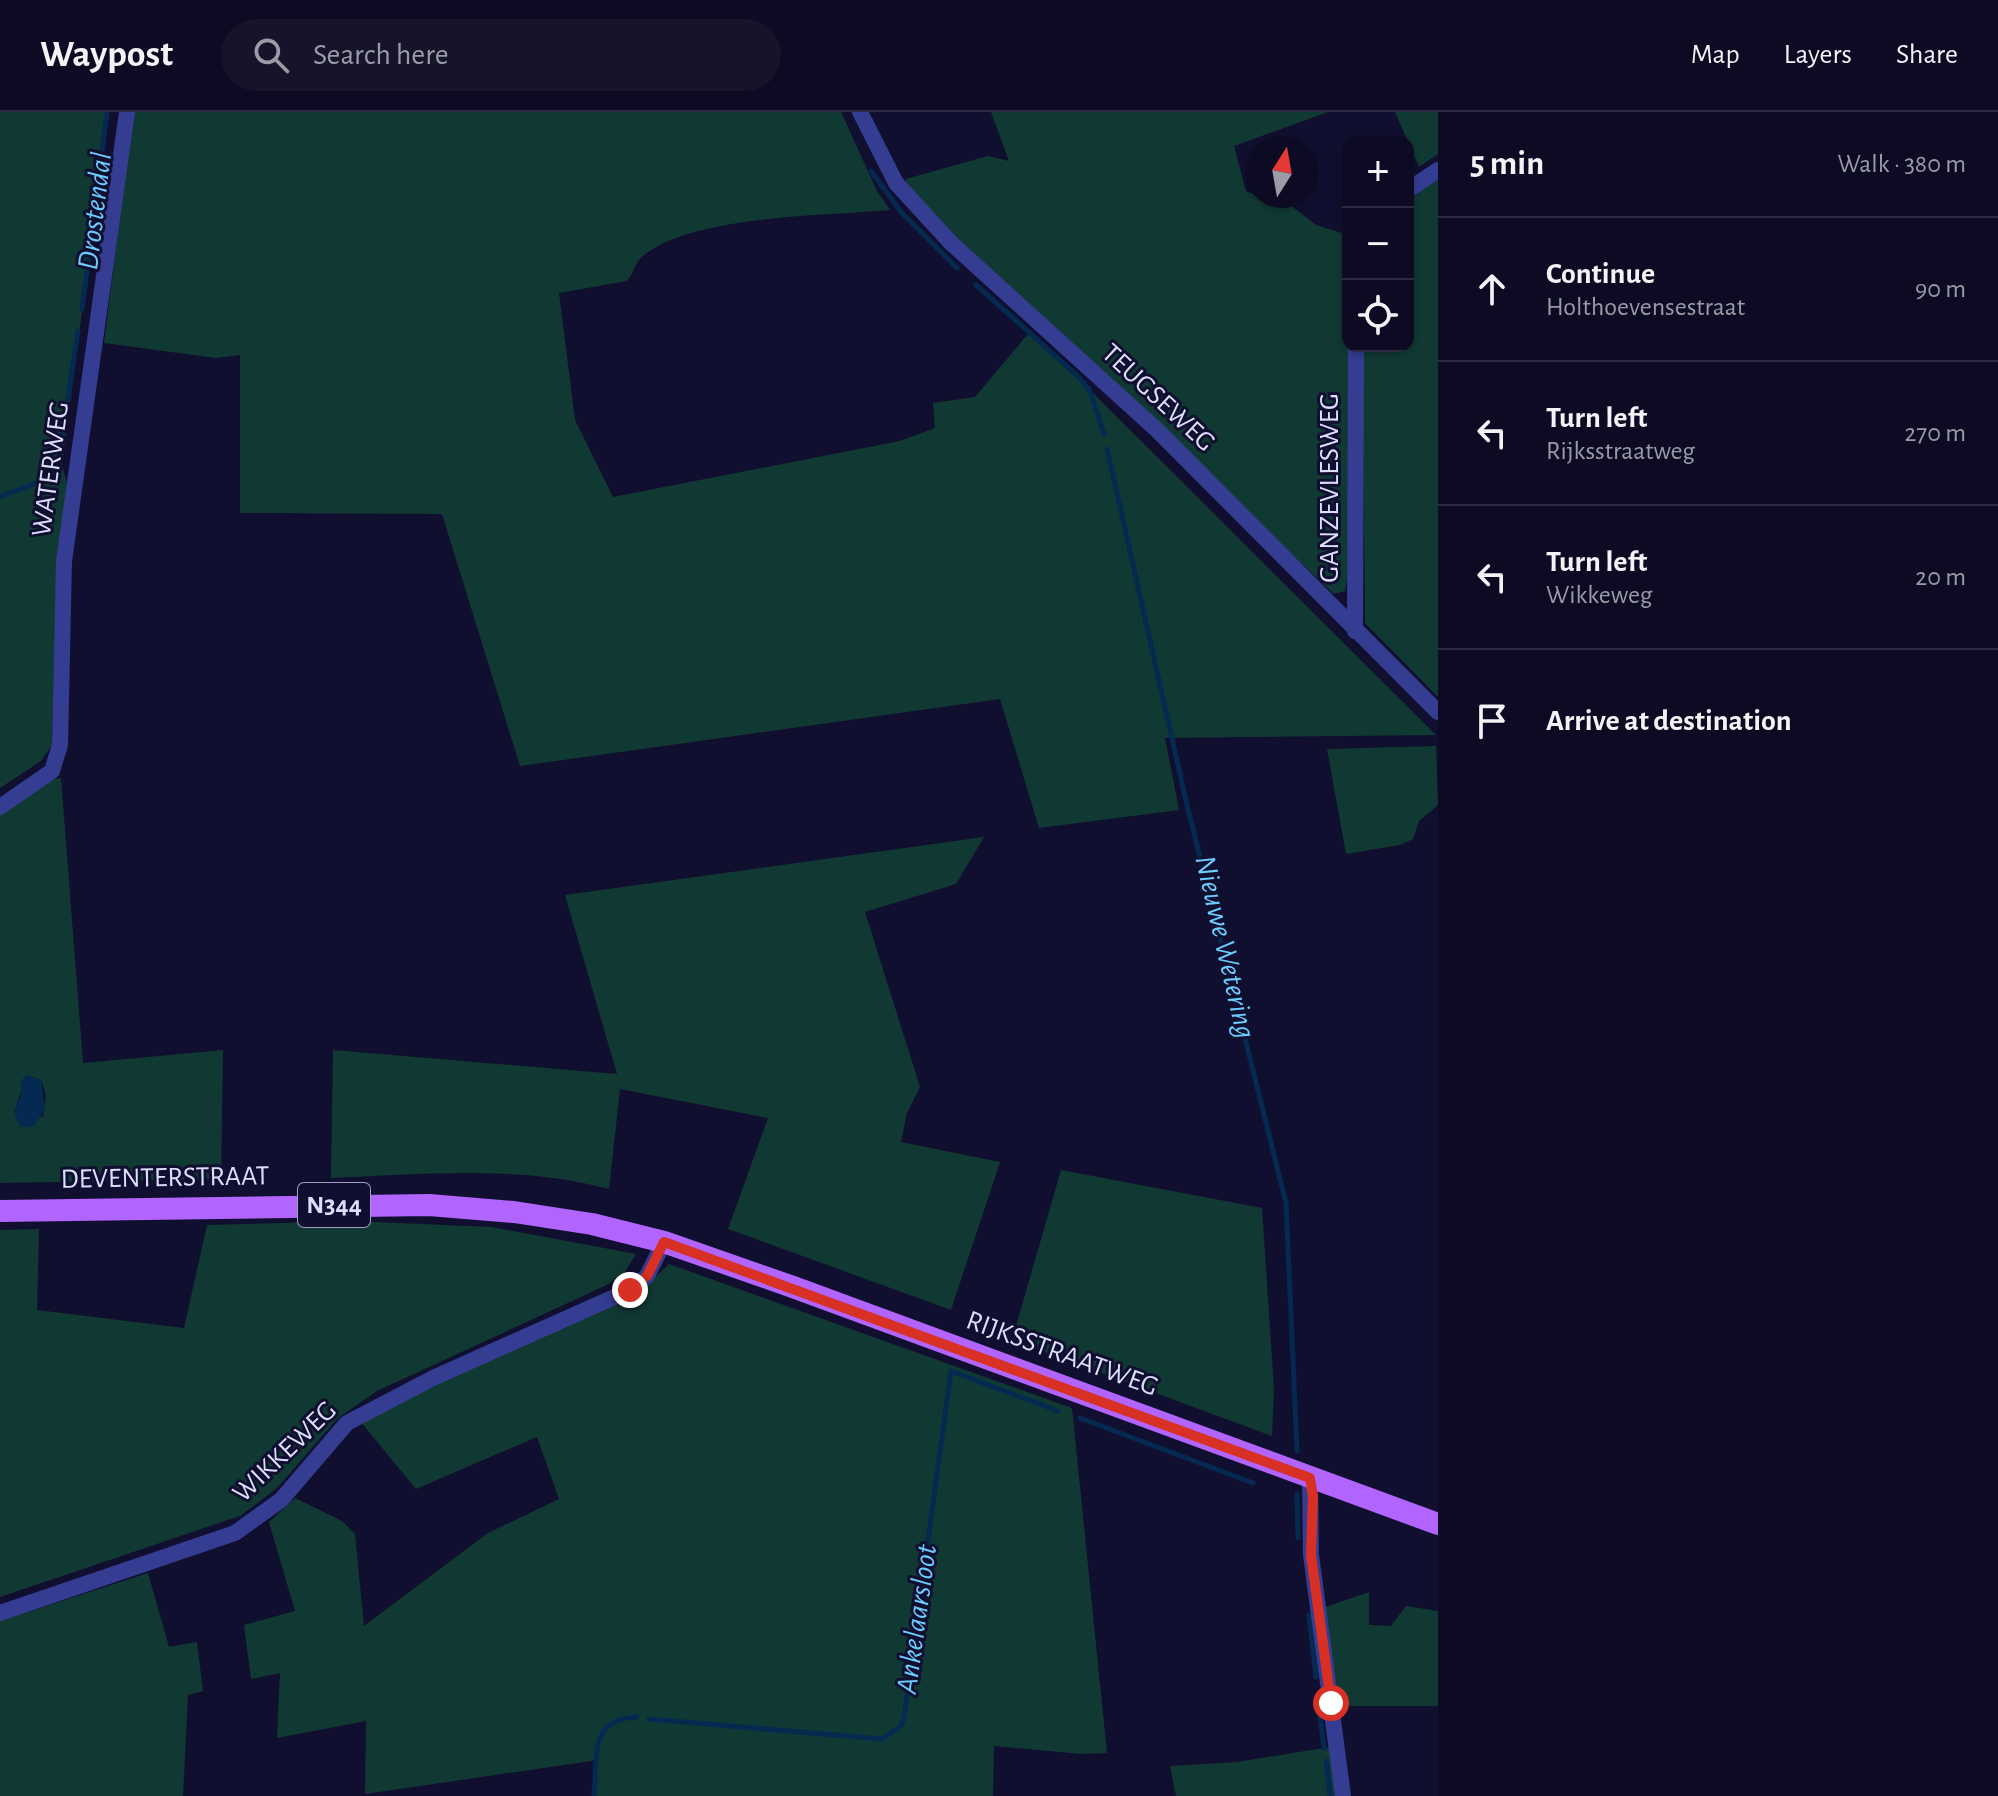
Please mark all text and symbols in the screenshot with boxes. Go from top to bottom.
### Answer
search box [221,19,781,91]
icon: search [249,33,293,77]
text: Waypost [40,36,173,74]
text: Search here [313,40,449,70]
text: Map [1691,41,1740,69]
text: Layers [1784,41,1852,69]
text: Share [1896,41,1958,69]
north arrow [1246,136,1318,208]
map controls [1342,136,1414,352]
button: + [1342,136,1414,208]
text: 5 min [1470,147,1544,181]
water label: Drostendal [73,150,117,272]
text: Walk · 380 m [1838,151,1966,177]
button: − [1342,208,1414,280]
text: Continue [1546,259,1655,289]
icon: ahead [1470,267,1514,311]
text: 90 m [1915,276,1966,302]
button: locate [1342,280,1414,352]
text: Holthoevensestraat [1546,294,1745,320]
street label: TEUGSEWEG [1096,339,1220,457]
street label: GANZEVLESWEG [1316,393,1344,583]
street label: WATERWEG [28,400,74,538]
text: Turn left [1546,403,1647,433]
icon: left [1470,411,1514,455]
text: 270 m [1905,420,1966,446]
text: Rijksstraatweg [1546,438,1695,464]
text: Turn left [1546,547,1647,577]
icon: left [1470,555,1514,599]
text: 20 m [1915,564,1966,590]
text: Wikkeweg [1546,582,1652,608]
icon: arrive [1470,699,1514,743]
text: Arrive at destination [1546,706,1792,736]
water label: Nieuwe Wetering [1189,853,1261,1041]
street label: DEVENTERSTRAAT [60,1162,270,1194]
road number: N344 [298,1183,370,1227]
route end [612,1272,648,1308]
street label: RIJKSSTRAATWEG [962,1306,1162,1402]
street label: WIKKEWEG [228,1396,342,1508]
water label: Ankelaarsloot [892,1542,942,1697]
route start [1313,1685,1349,1721]

